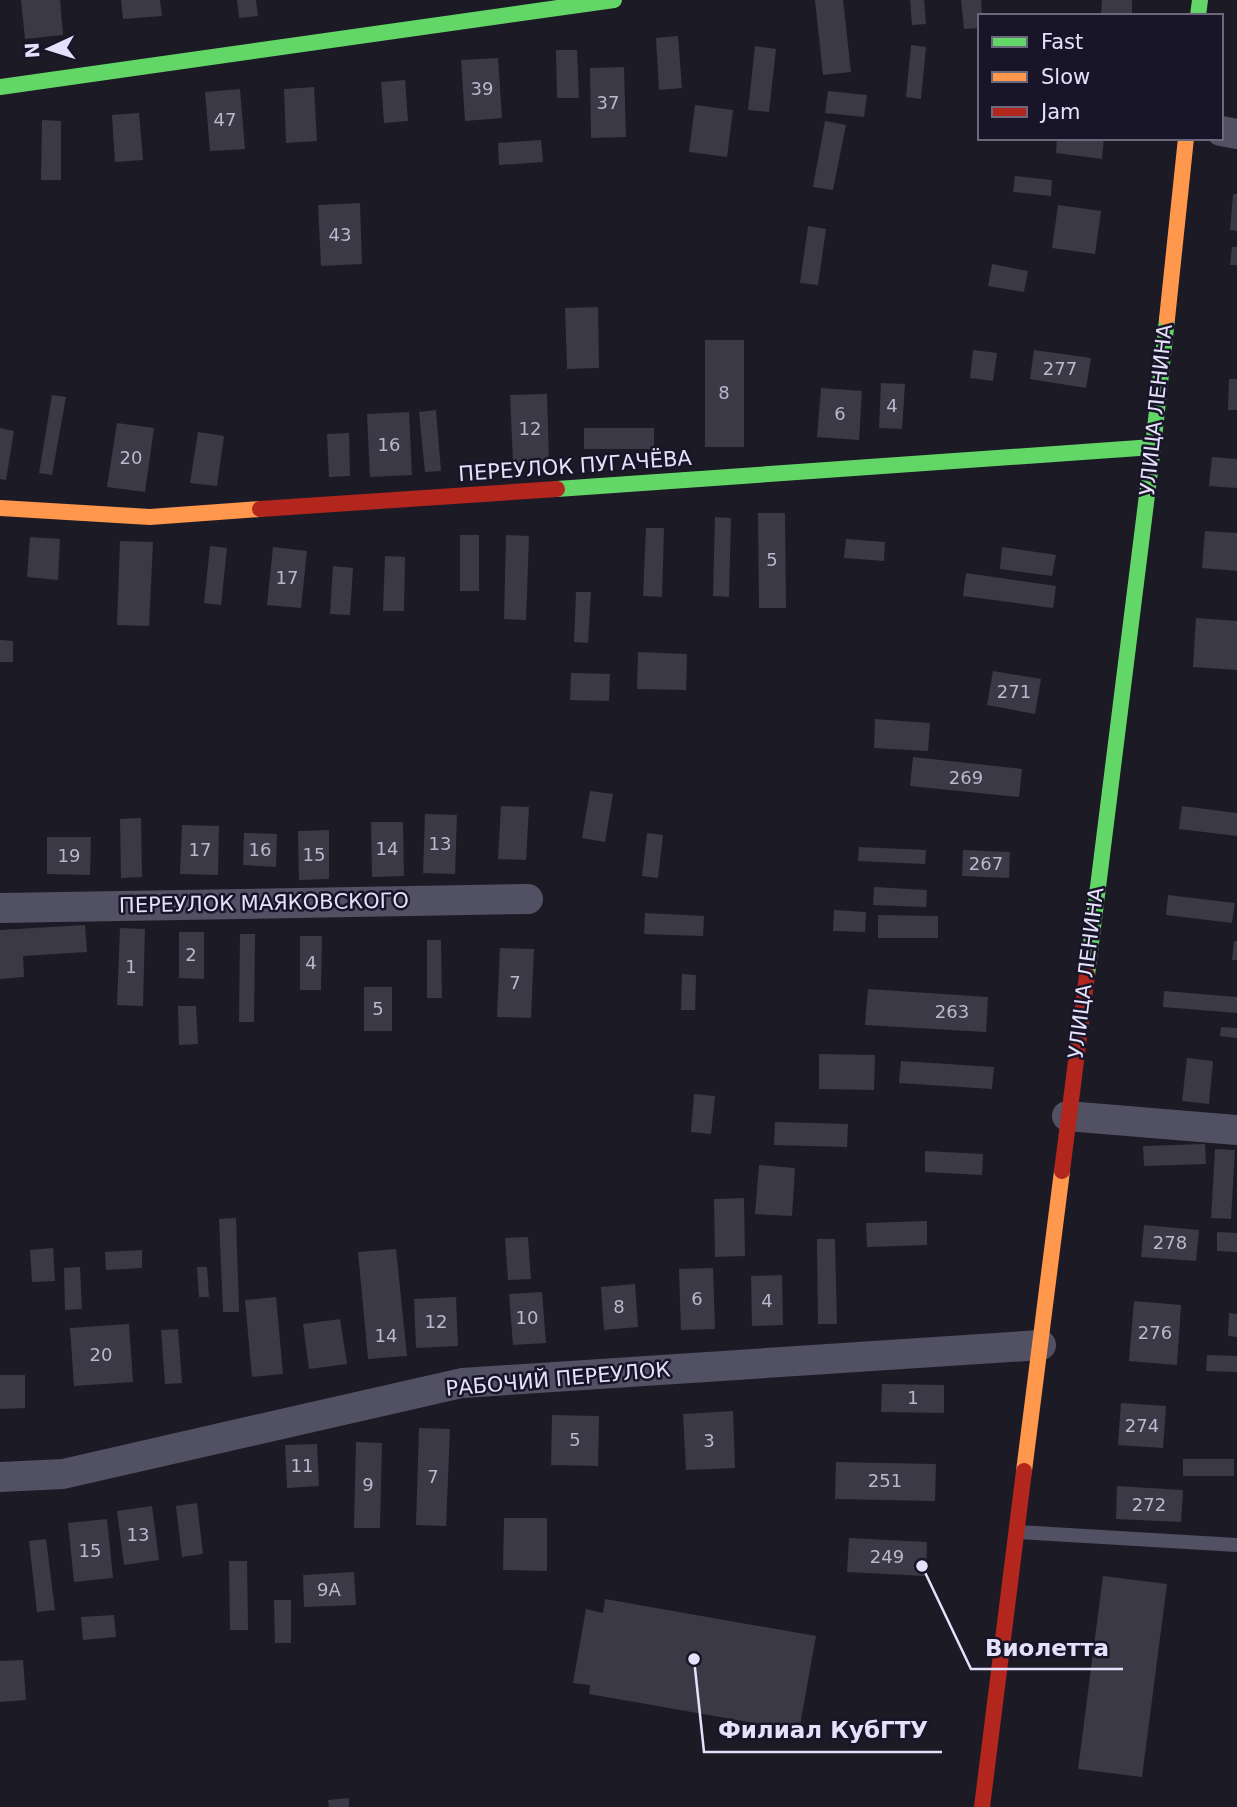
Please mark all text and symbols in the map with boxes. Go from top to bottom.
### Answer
north arrow [14,14,84,84]
legend [978,14,1223,140]
text: Fast [1041,30,1083,54]
text: N [21,41,44,59]
text: Slow [1041,65,1090,89]
house number: 39 [471,78,493,99]
house number: 37 [597,92,619,113]
text: Jam [1039,100,1081,124]
house number: 47 [214,109,236,130]
house number: 43 [329,224,351,245]
street label: УЛИЦА ЛЕНИНА [1135,322,1177,497]
house number: 277 [1043,358,1077,379]
house number: 8 [718,382,730,403]
house number: 4 [886,395,898,416]
house number: 6 [834,403,846,424]
house number: 12 [519,418,541,439]
house number: 16 [378,434,400,455]
street label: ПЕРЕУЛОК ПУГАЧЁВА [457,445,693,486]
house number: 20 [120,447,142,468]
house number: 5 [766,549,778,570]
house number: 17 [276,567,298,588]
house number: 271 [997,681,1031,702]
house number: 269 [949,767,983,788]
house number: 13 [429,833,451,854]
house number: 14 [376,838,398,859]
house number: 17 [189,839,211,860]
house number: 16 [249,839,271,860]
house number: 15 [303,844,325,865]
house number: 19 [58,845,80,866]
house number: 267 [969,853,1003,874]
street label: УЛИЦА ЛЕНИНА [1064,885,1108,1060]
street label: ПЕРЕУЛОК МАЯКОВСКОГО [119,888,409,918]
house number: 2 [185,944,197,965]
house number: 4 [305,952,317,973]
house number: 1 [125,956,137,977]
house number: 7 [509,972,521,993]
house number: 5 [372,998,384,1019]
house number: 263 [935,1001,969,1022]
house number: 278 [1153,1232,1187,1253]
house number: 6 [691,1288,703,1309]
house number: 4 [761,1290,773,1311]
house number: 8 [613,1296,625,1317]
house number: 10 [516,1307,538,1328]
house number: 12 [425,1311,447,1332]
house number: 276 [1138,1322,1172,1343]
house number: 14 [375,1325,397,1346]
house number: 20 [90,1344,112,1365]
street label: РАБОЧИЙ ПЕРЕУЛОК [445,1356,671,1401]
house number: 1 [907,1387,919,1408]
house number: 274 [1125,1415,1159,1436]
house number: 5 [569,1429,581,1450]
house number: 3 [703,1430,715,1451]
house number: 11 [291,1455,313,1476]
house number: 7 [427,1466,439,1487]
house number: 251 [868,1470,902,1491]
house number: 9 [362,1474,374,1495]
house number: 272 [1132,1494,1166,1515]
house number: 13 [127,1524,149,1545]
house number: 15 [79,1540,101,1561]
house number: 249 [870,1546,904,1567]
house number: 9А [317,1579,342,1600]
callout: Виолетта [971,1625,1123,1669]
text: Виолетта [985,1635,1109,1661]
callout: Филиал КубГТУ [704,1708,942,1752]
text: Филиал КубГТУ [718,1717,928,1743]

